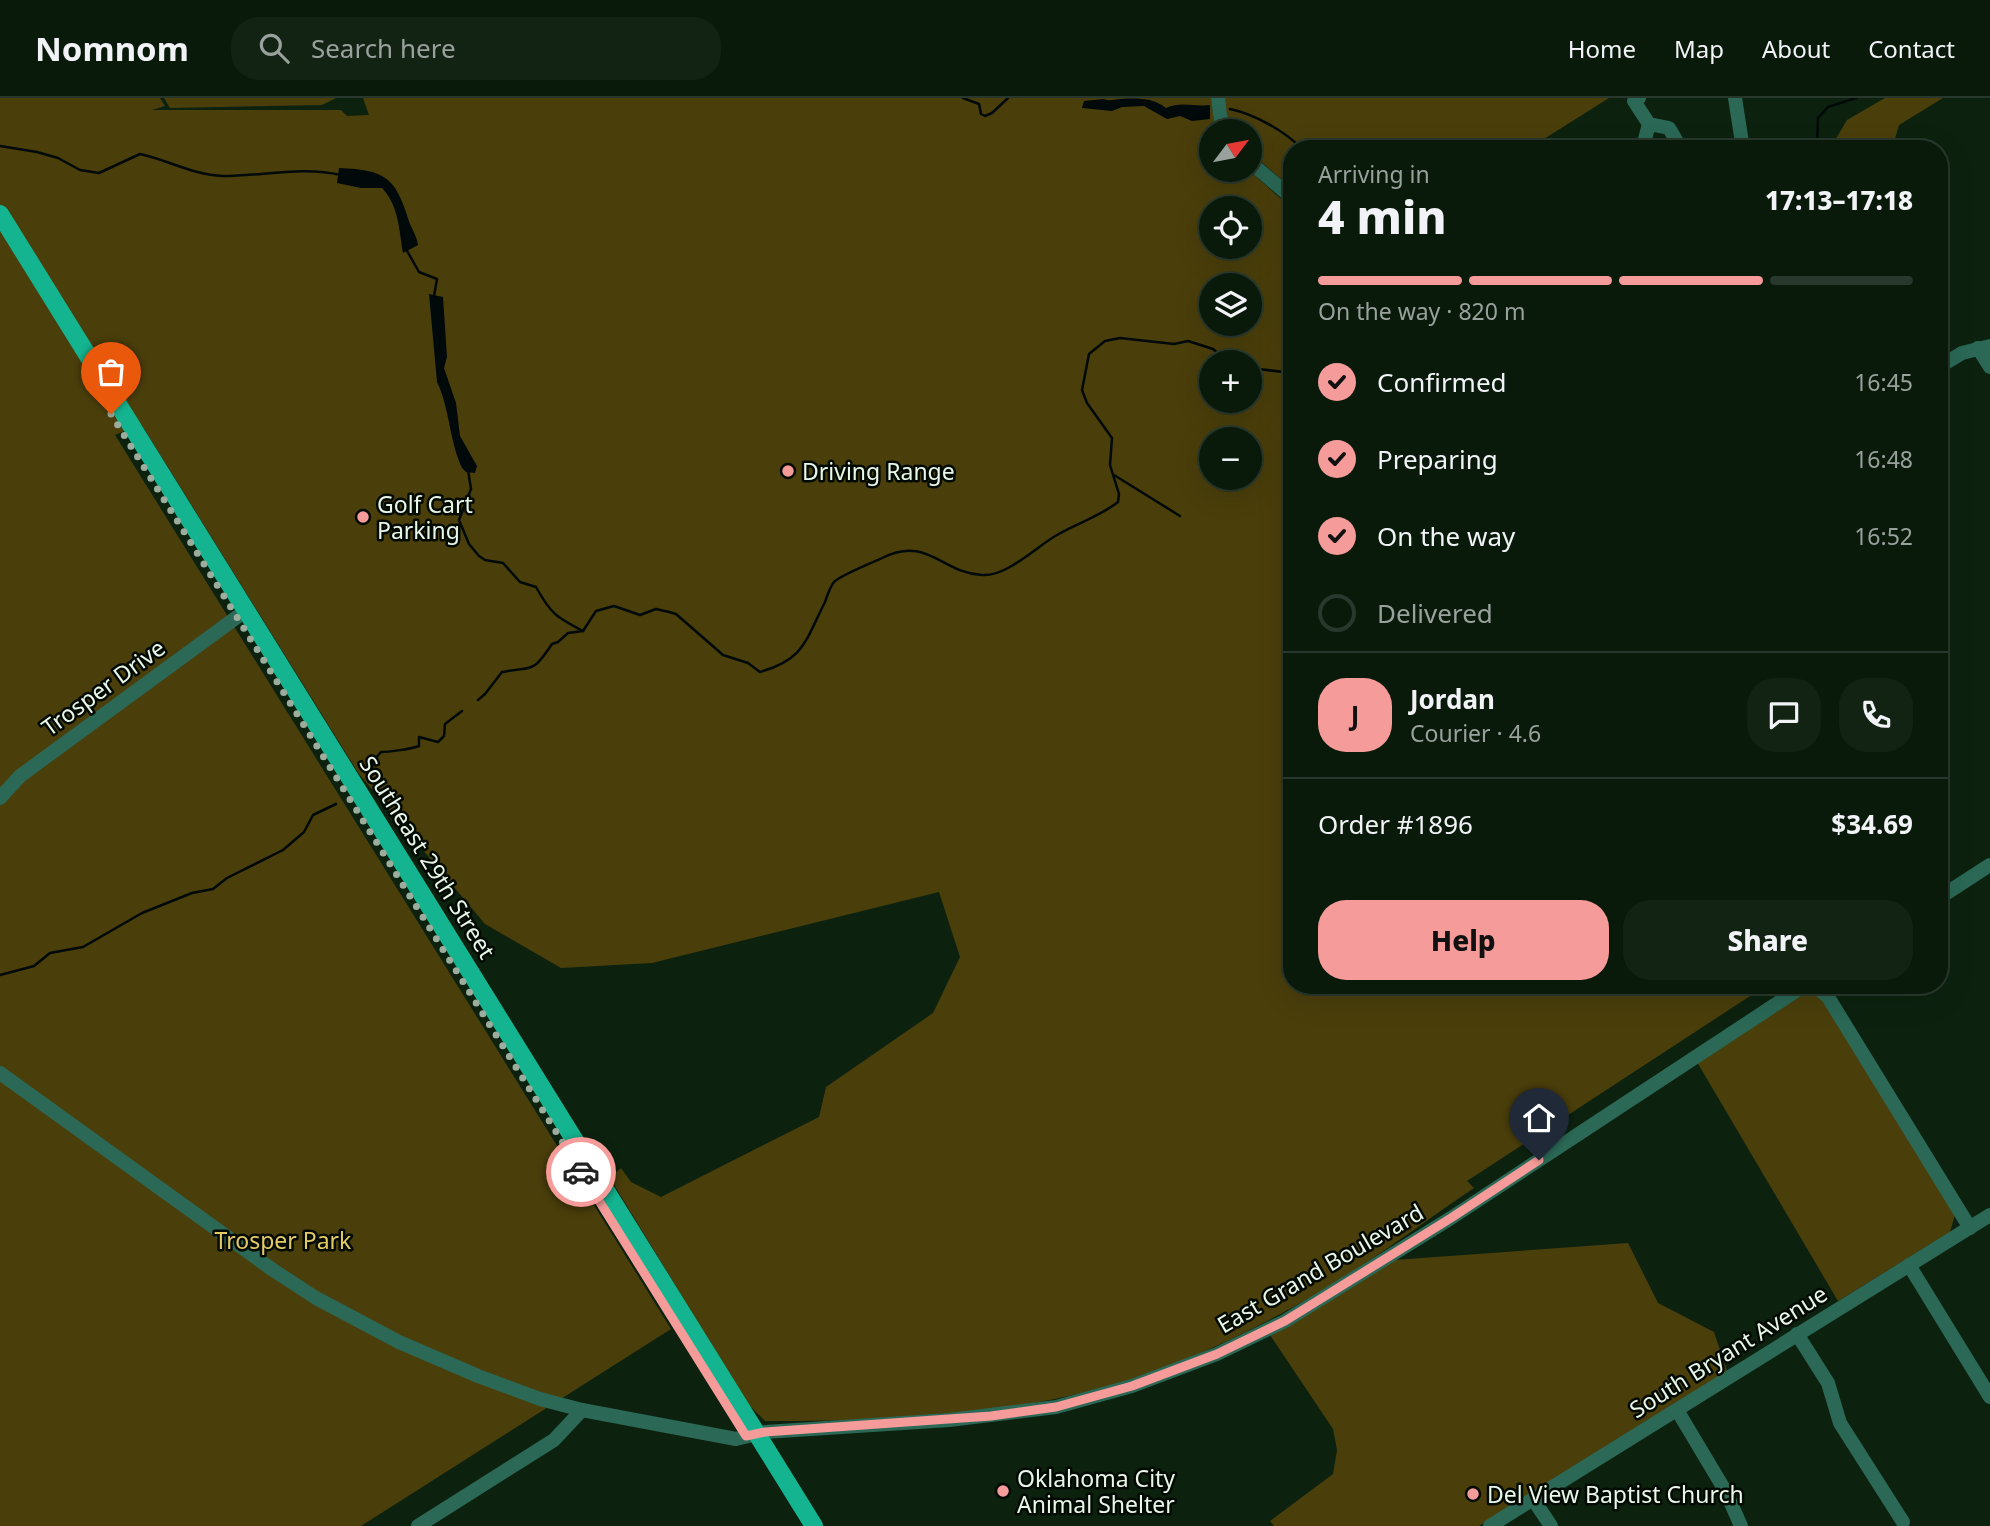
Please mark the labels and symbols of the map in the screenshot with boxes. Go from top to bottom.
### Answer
north arrow [1199,119,1262,182]
pin [81,342,141,414]
place label: Driving Range [802,455,955,487]
marker: Driving Range [780,463,796,479]
place label: Golf Cart Parking [377,488,473,546]
marker: Golf Cart Parking [355,509,371,525]
street label: Trosper Drive [35,631,171,743]
street label: Southeast 29th Street [353,750,503,964]
pin [1509,1088,1569,1160]
courier [546,1137,616,1207]
street label: East Grand Boulevard [1211,1196,1429,1340]
park label: Trosper Park [215,1224,352,1256]
street label: South Bryant Avenue [1623,1277,1833,1425]
place label: Oklahoma City Animal Shelter [1017,1462,1175,1520]
place label: Del View Baptist Church [1487,1478,1744,1510]
marker: Oklahoma City Animal Shelter [995,1483,1011,1499]
marker: Del View Baptist Church [1465,1486,1481,1502]

